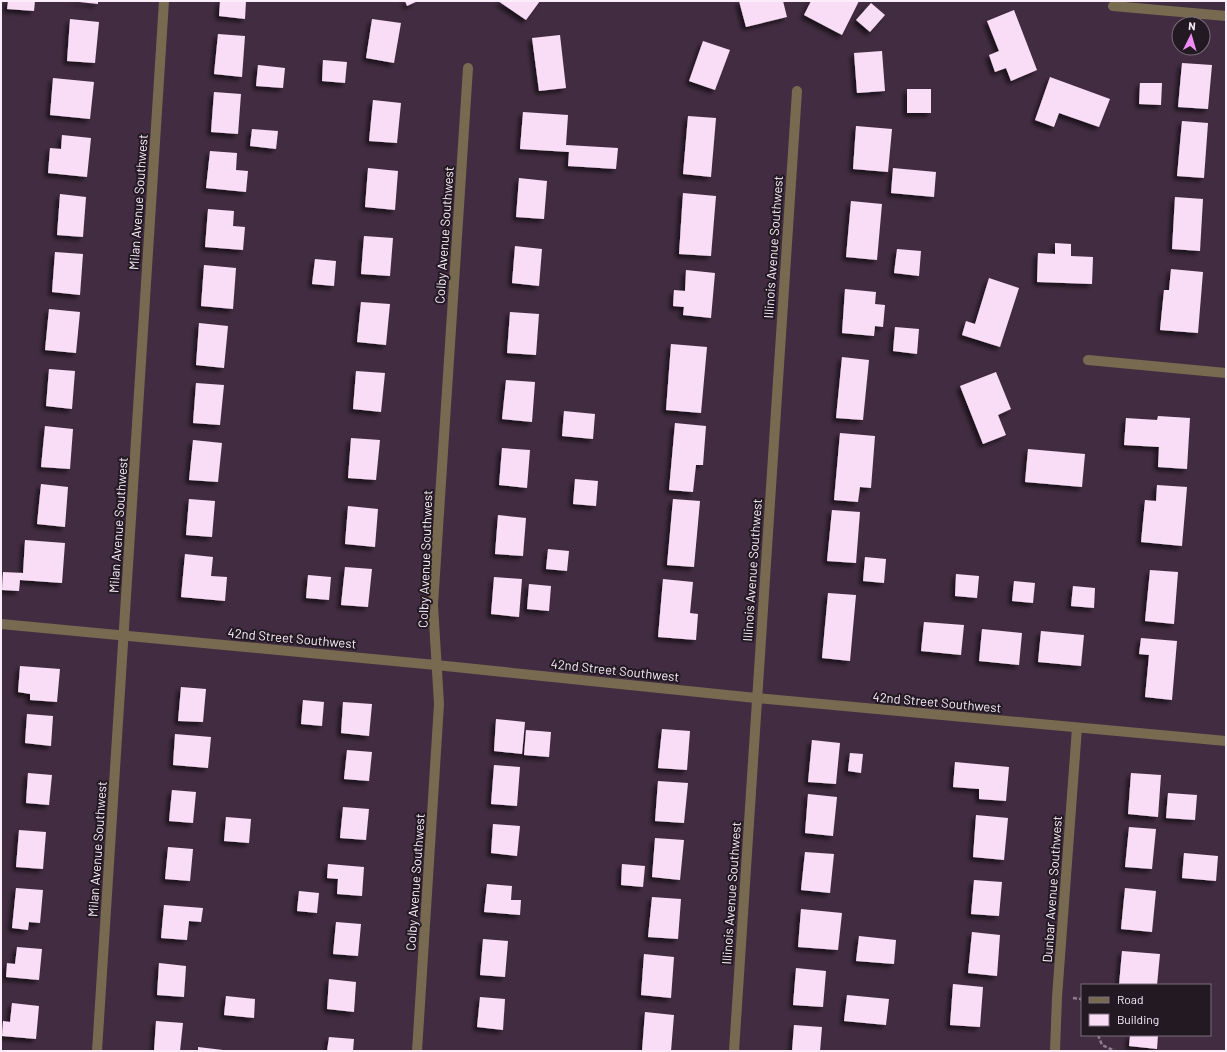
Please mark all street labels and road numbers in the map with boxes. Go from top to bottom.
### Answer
street label: Milan Avenue Southwest [125,134,151,270]
street label: Colby Avenue Southwest [431,166,457,304]
street label: Illinois Avenue Southwest [760,175,786,319]
street label: Milan Avenue Southwest [105,457,131,593]
street label: Colby Avenue Southwest [415,490,435,628]
street label: Illinois Avenue Southwest [739,498,765,642]
street label: 42nd Street Southwest [227,624,357,652]
street label: 42nd Street Southwest [550,655,680,685]
street label: 42nd Street Southwest [872,688,1002,716]
street label: Milan Avenue Southwest [84,781,110,917]
street label: Colby Avenue Southwest [402,813,428,951]
street label: Dunbar Avenue Southwest [1039,815,1065,963]
street label: Illinois Avenue Southwest [718,821,744,965]

